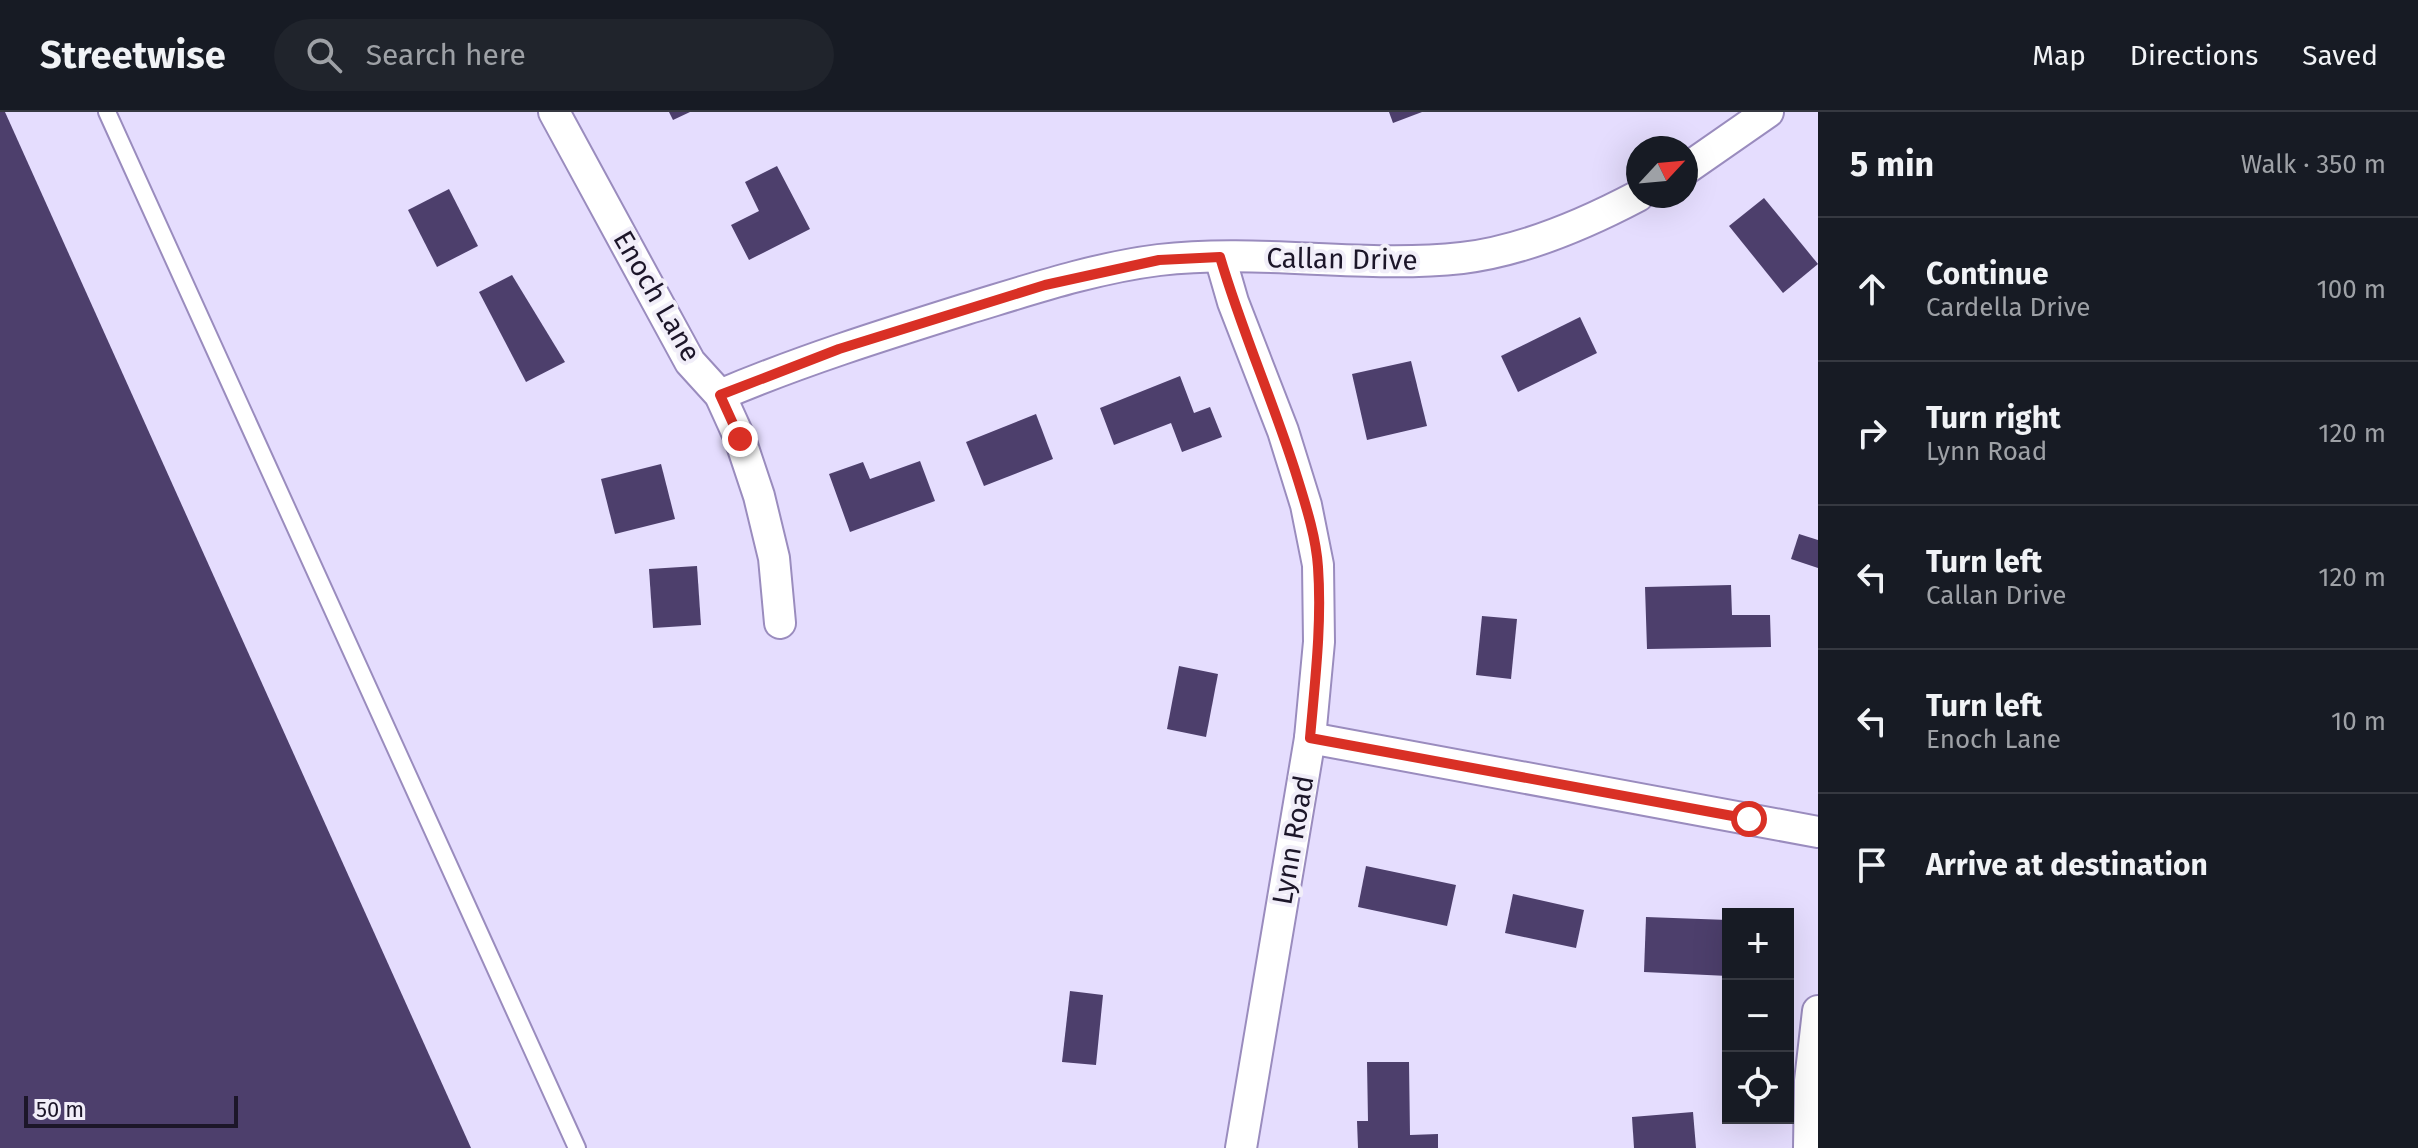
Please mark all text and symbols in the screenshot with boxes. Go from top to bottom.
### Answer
search box [274,19,834,91]
text: Streetwise [40,32,226,78]
icon: search [302,33,346,77]
text: Search here [366,37,526,73]
text: Map [2032,39,2086,72]
text: Directions [2130,39,2258,72]
text: Saved [2302,39,2378,72]
north arrow [1626,136,1698,208]
text: 5 min [1850,144,1934,185]
text: Walk · 350 m [2241,149,2386,180]
street label: Enoch Lane [606,225,708,367]
street label: Callan Drive [1266,241,1418,277]
text: Continue [1926,256,2049,292]
icon: ahead [1850,267,1894,311]
text: 100 m [2317,274,2386,305]
text: Cardella Drive [1926,292,2091,323]
text: Turn right [1926,400,2061,436]
icon: right [1850,411,1894,455]
text: 120 m [2318,418,2386,449]
route end [722,421,758,457]
text: Lynn Road [1926,436,2047,467]
text: Turn left [1926,544,2042,580]
icon: left [1850,555,1894,599]
text: 120 m [2318,562,2386,593]
text: Callan Drive [1926,580,2067,611]
text: Turn left [1926,688,2042,724]
icon: left [1850,699,1894,743]
text: 10 m [2331,706,2386,737]
text: Enoch Lane [1926,724,2061,755]
street label: Lynn Road [1265,773,1321,907]
route start [1731,801,1767,837]
icon: arrive [1850,843,1894,887]
text: Arrive at destination [1926,847,2208,883]
map controls [1722,908,1794,1124]
button: + [1722,908,1794,980]
button: − [1722,980,1794,1052]
button: locate [1722,1052,1794,1124]
scale bar [24,1092,238,1128]
text: 50 m [36,1096,84,1123]

